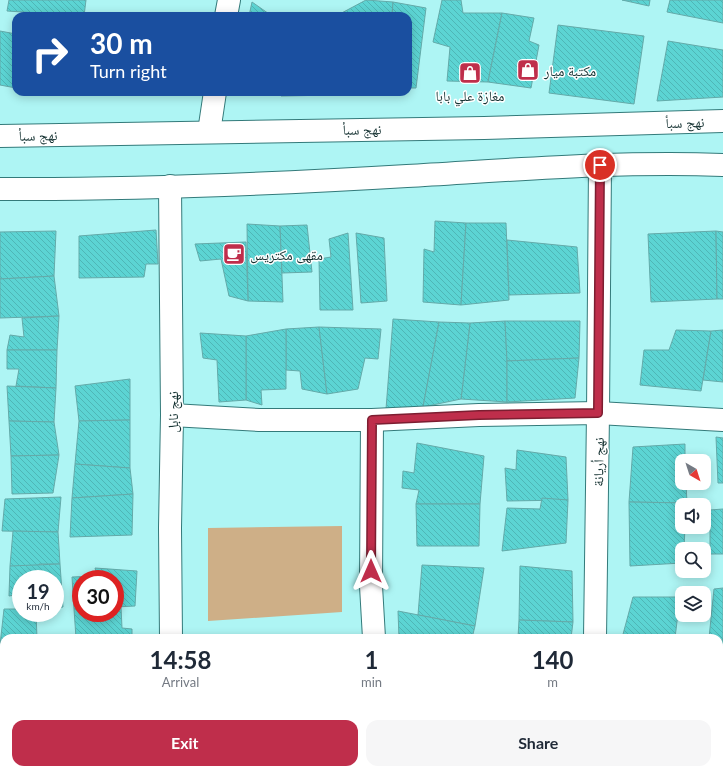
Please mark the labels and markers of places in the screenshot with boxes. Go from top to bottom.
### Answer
shop icon: مكتبة ميار [515,57,541,83]
shop icon: مغازة علي بابا [457,60,483,86]
place label: مكتبة ميار [543,62,596,80]
place label: مغازة علي بابا [436,87,504,107]
pin [583,148,617,182]
cafe icon: مقهى مكتريس [221,241,247,267]
place label: مقهى مكتريس [250,246,323,264]

